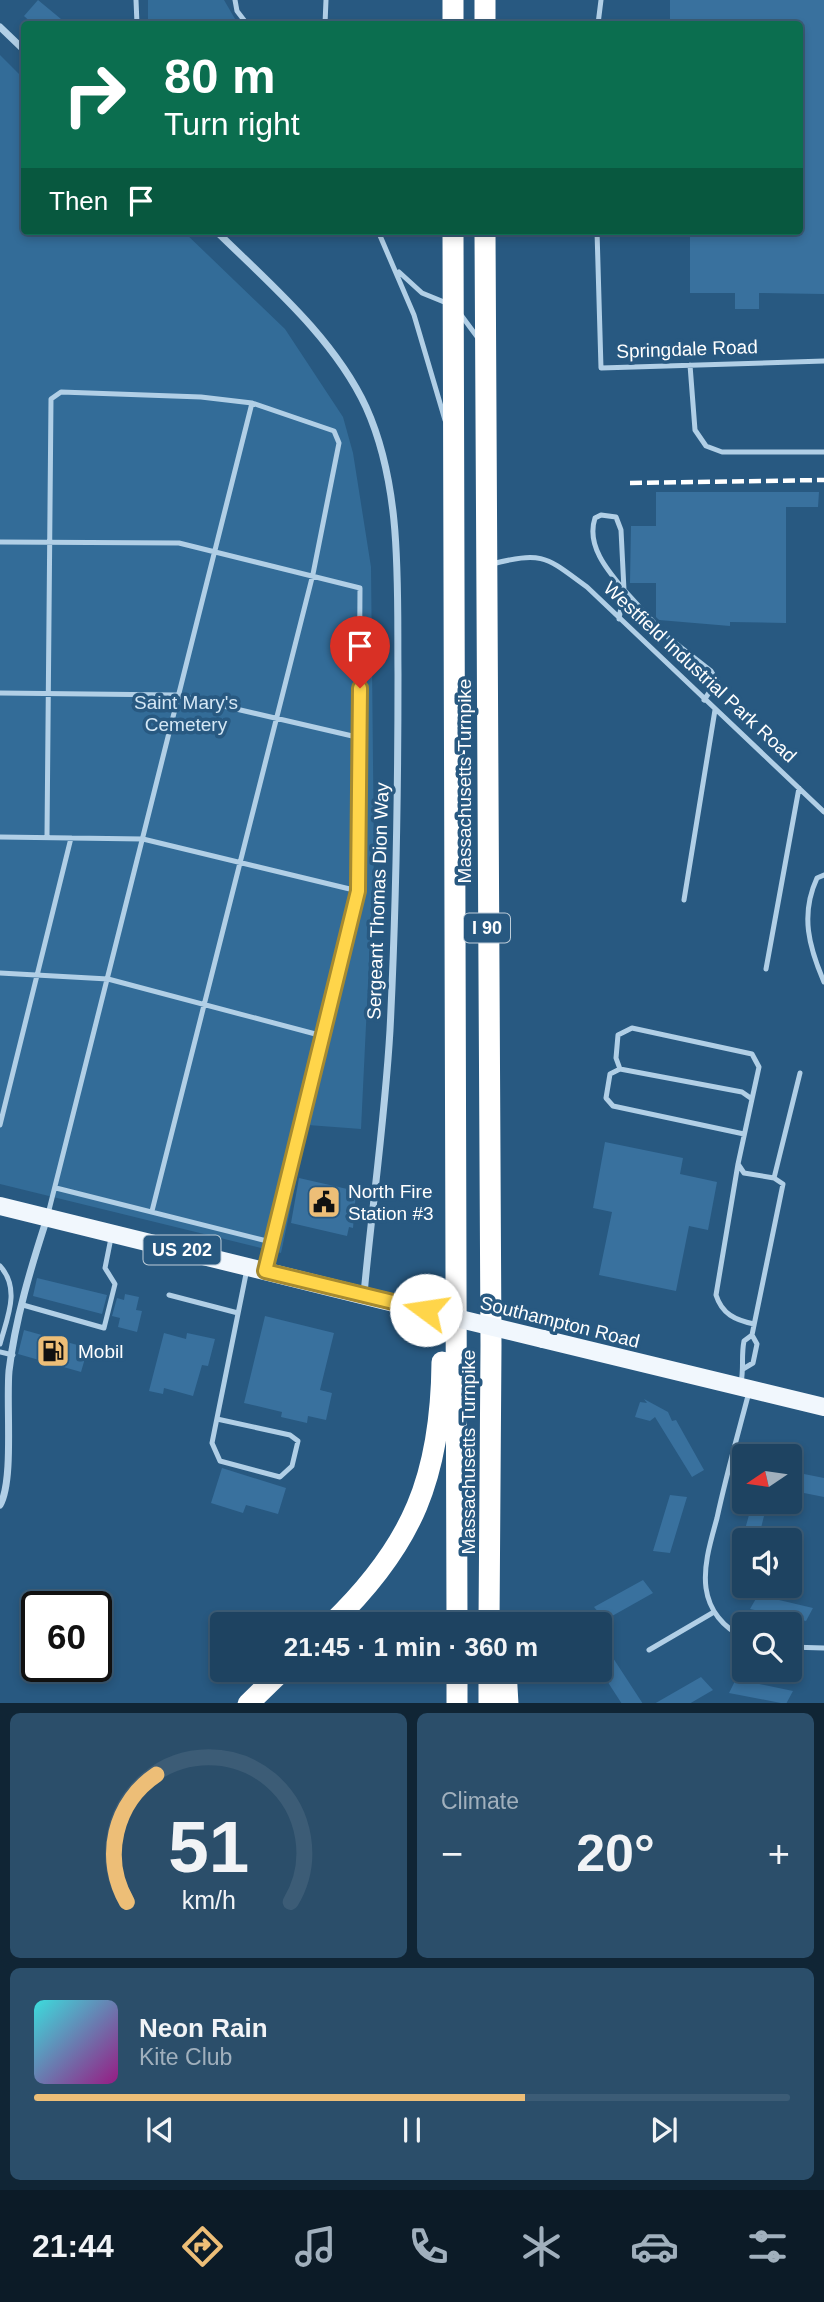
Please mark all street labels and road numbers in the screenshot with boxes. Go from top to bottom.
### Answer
street label: Springdale Road [616,336,758,362]
street label: Westfield Industrial Park Road [600,577,800,767]
street label: Massachusetts Turnpike [454,679,475,883]
street label: Sergeant Thomas Dion Way [363,781,393,1020]
road number: I 90 [464,914,510,943]
road number: US 202 [144,1236,220,1265]
street label: Southampton Road [478,1292,642,1352]
street label: Massachusetts Turnpike [458,1350,479,1554]

